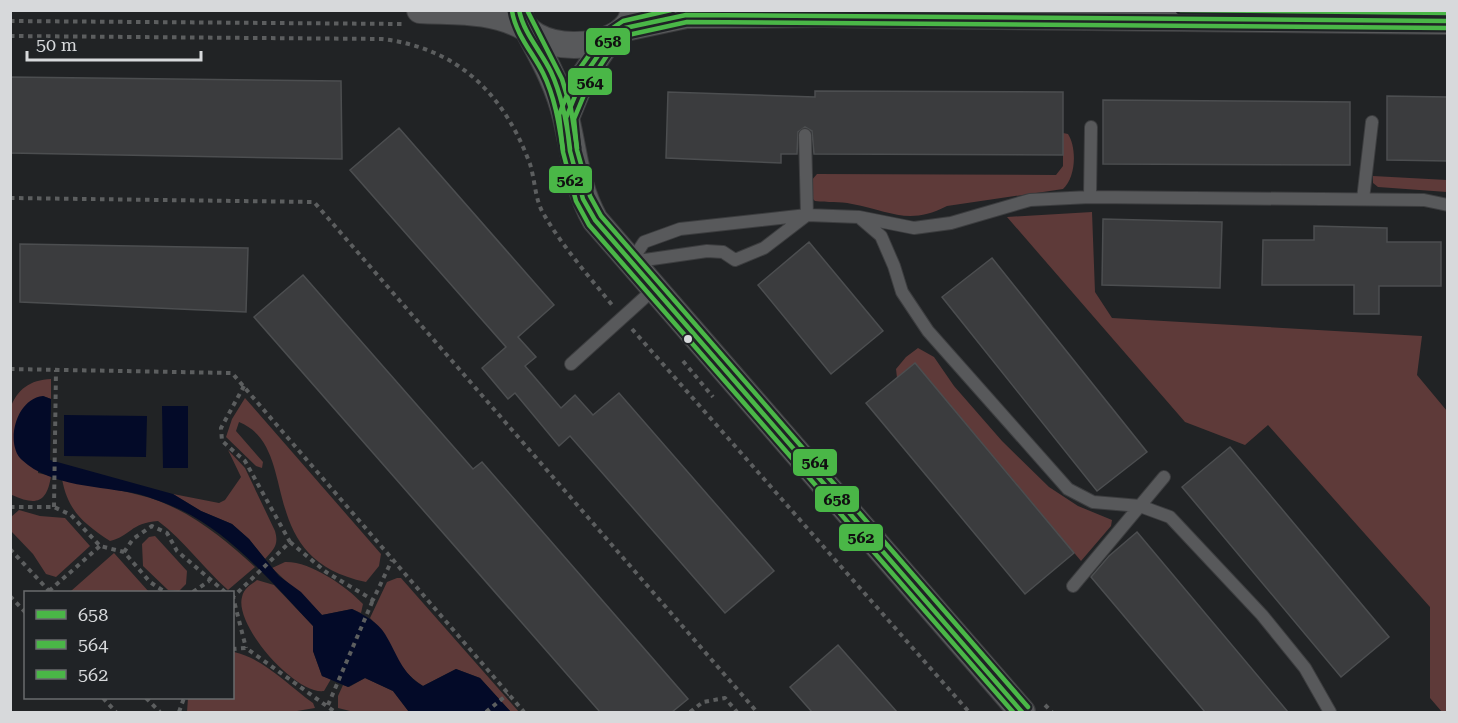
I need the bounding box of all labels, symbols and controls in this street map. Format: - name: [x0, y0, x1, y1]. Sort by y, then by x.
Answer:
- scale bar: [27, 24, 201, 62]
- line badge: 658: [585, 27, 631, 56]
- text: 658: [595, 32, 621, 51]
- text: 50 m: [36, 34, 77, 55]
- line badge: 564: [567, 67, 613, 96]
- text: 564: [577, 73, 603, 92]
- line badge: 562: [548, 165, 593, 194]
- text: 562: [557, 171, 583, 190]
- unlabelled marker: [682, 333, 694, 345]
- line badge: 564: [792, 448, 838, 477]
- text: 564: [802, 453, 828, 472]
- line badge: 658: [814, 485, 860, 513]
- text: 658: [824, 490, 850, 509]
- line badge: 562: [838, 523, 884, 552]
- text: 562: [848, 528, 874, 547]
- legend: [24, 591, 234, 699]
- text: 658: [78, 604, 108, 625]
- text: 564: [78, 634, 108, 655]
- text: 562: [78, 664, 108, 685]

